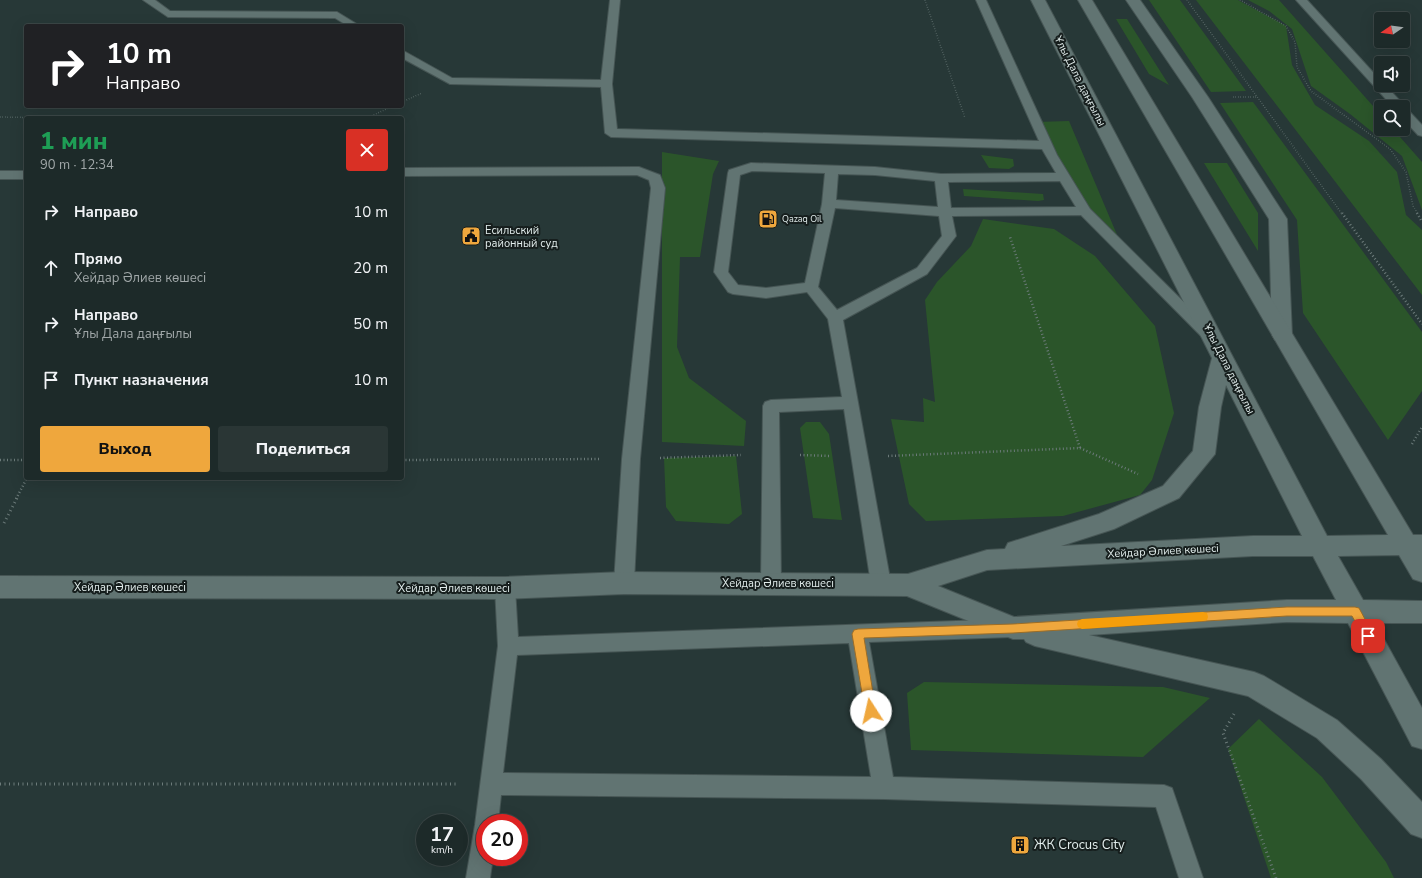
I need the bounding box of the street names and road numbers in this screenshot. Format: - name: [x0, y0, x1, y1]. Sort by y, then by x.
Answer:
- street label: Ұлы Дала даңғылы: [1050, 32, 1109, 129]
- street label: Ұлы Дала даңғылы: [1199, 320, 1258, 417]
- street label: Хейдар Әлиев көшесі: [1107, 541, 1219, 561]
- street label: Хейдар Әлиев көшесі: [722, 576, 834, 591]
- street label: Хейдар Әлиев көшесі: [74, 580, 186, 595]
- street label: Хейдар Әлиев көшесі: [398, 581, 510, 596]

